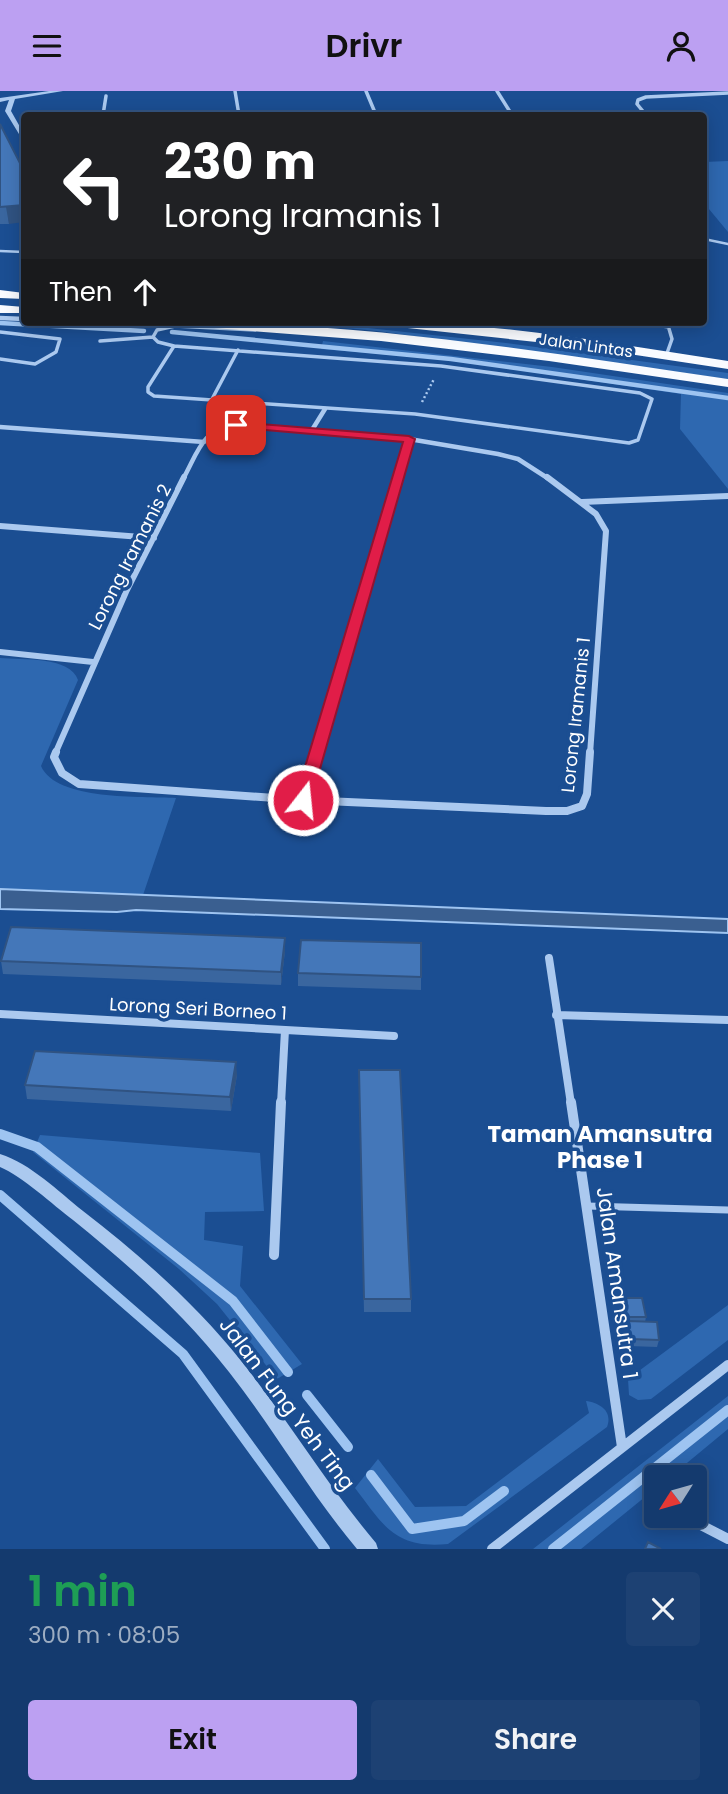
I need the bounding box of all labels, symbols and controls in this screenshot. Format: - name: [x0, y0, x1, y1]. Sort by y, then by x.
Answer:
- text: Drivr: [326, 23, 402, 68]
- icon: menu: [28, 27, 66, 65]
- icon: person: [662, 27, 700, 65]
- text: 230 m: [164, 128, 316, 196]
- icon: left: [49, 140, 140, 231]
- text: Lorong Iramanis 1: [164, 193, 441, 238]
- icon: ahead: [126, 273, 164, 311]
- text: Then: [49, 274, 112, 310]
- street label: Jalan Lintas: [537, 328, 634, 363]
- pin: [206, 395, 266, 455]
- icon: arrive: [217, 406, 255, 444]
- street label: Lorong Iramanis 2: [82, 480, 177, 634]
- street label: Lorong Iramanis 1: [555, 636, 596, 794]
- position arrow: [266, 763, 340, 837]
- street label: Lorong Seri Borneo 1: [109, 991, 287, 1026]
- district label: Taman Amansutra Phase 1: [487, 1118, 713, 1176]
- street label: Jalan Amansutra 1: [590, 1185, 645, 1381]
- street label: Jalan Fung Yeh Ting: [213, 1311, 362, 1496]
- north arrow: [644, 1465, 707, 1528]
- map controls: [644, 1465, 707, 1528]
- text: 1 min: [28, 1562, 137, 1621]
- button: close: [626, 1572, 700, 1646]
- text: 300 m · 08:05: [28, 1619, 180, 1651]
- button: Exit: [28, 1700, 357, 1780]
- button: Share: [371, 1700, 700, 1780]

